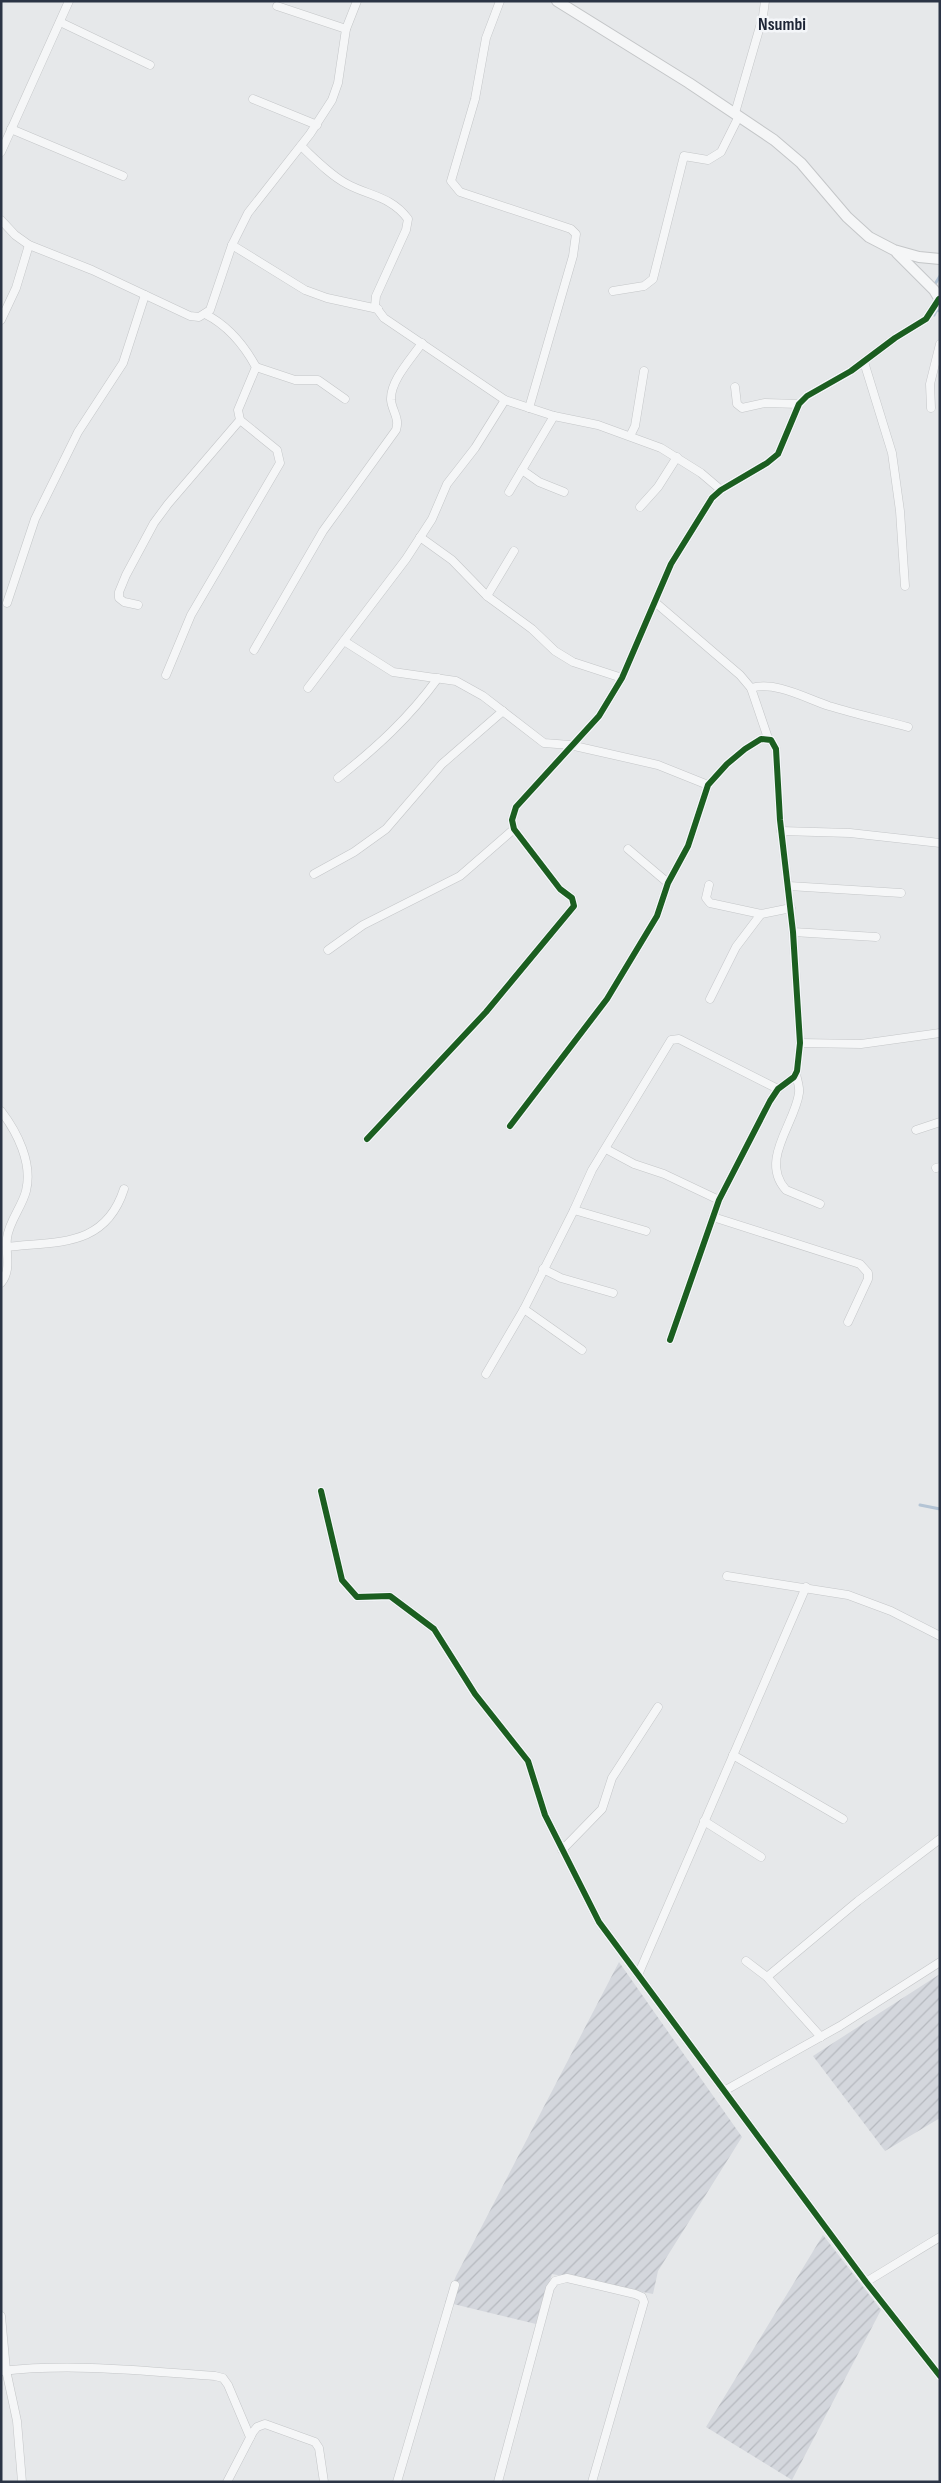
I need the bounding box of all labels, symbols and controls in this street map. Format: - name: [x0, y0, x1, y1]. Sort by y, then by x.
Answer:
- district label: Nsumbi: [758, 14, 806, 35]

